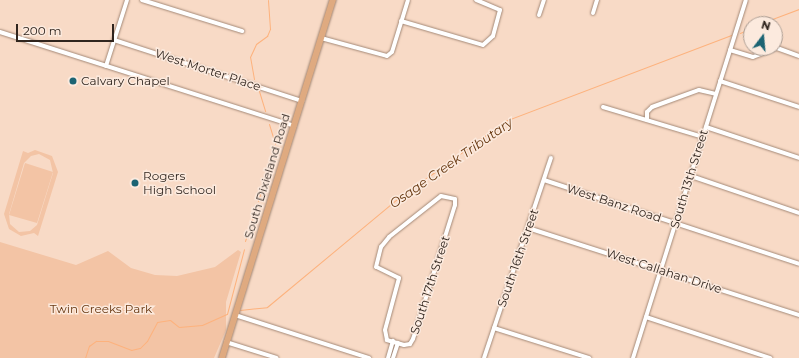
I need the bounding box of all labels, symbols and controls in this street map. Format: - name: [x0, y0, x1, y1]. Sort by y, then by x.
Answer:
- scale bar: [18, 16, 116, 42]
- north arrow: [743, 16, 783, 56]
- text: N: [760, 17, 772, 33]
- text: 200 m: [23, 23, 62, 38]
- street label: West Morter Place: [153, 46, 263, 94]
- place label: Calvary Chapel: [81, 74, 170, 88]
- marker: Calvary Chapel: [68, 76, 78, 86]
- street label: South Dixieland Road: [241, 112, 293, 240]
- water label: Osage Creek Tributary: [386, 114, 516, 212]
- street label: South 13th Street: [667, 128, 711, 230]
- place label: Rogers High School: [143, 169, 216, 197]
- marker: Rogers High School: [130, 178, 140, 188]
- street label: West Banz Road: [565, 181, 663, 225]
- street label: South 16th Street: [494, 207, 542, 309]
- street label: South 17th Street: [407, 234, 453, 336]
- street label: West Callahan Drive: [604, 246, 724, 296]
- park label: Twin Creeks Park: [50, 302, 152, 316]

